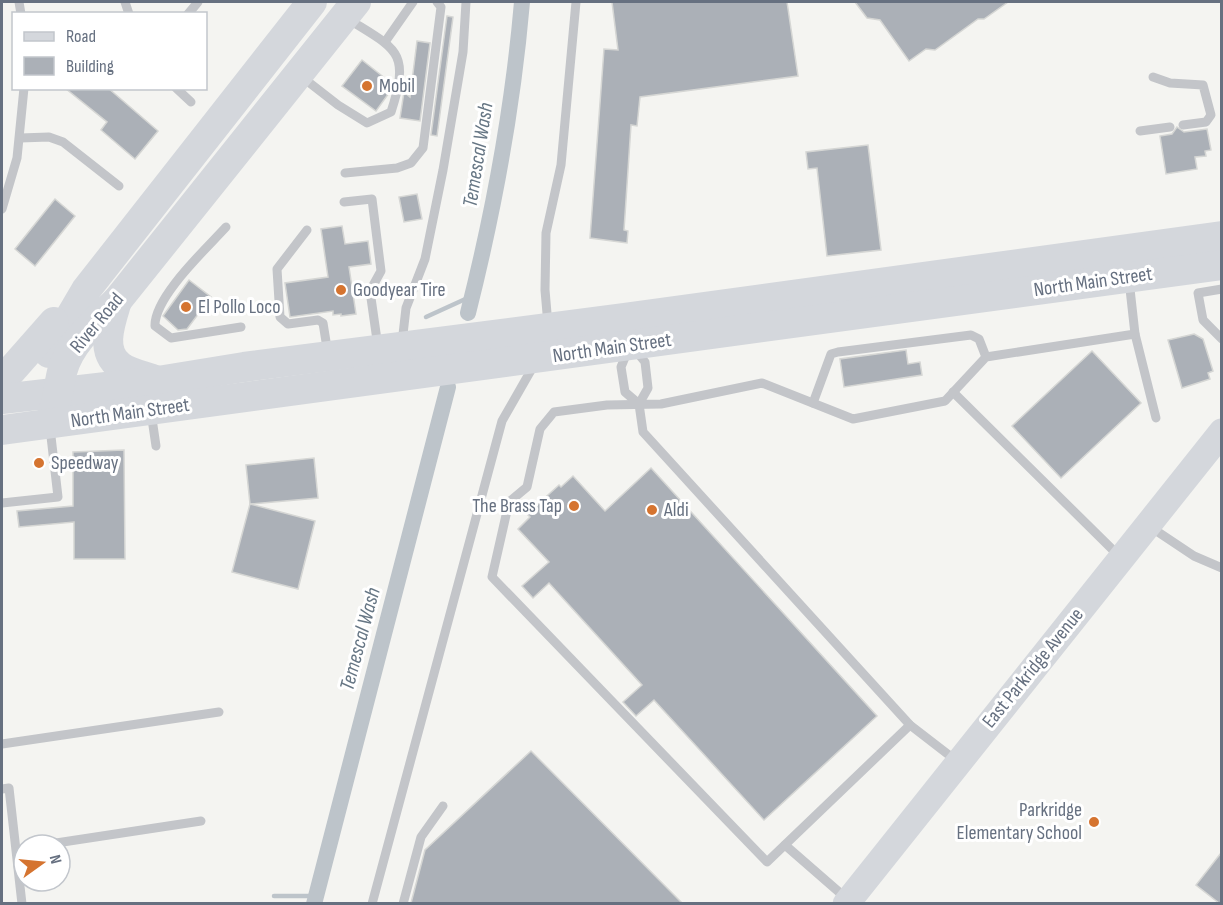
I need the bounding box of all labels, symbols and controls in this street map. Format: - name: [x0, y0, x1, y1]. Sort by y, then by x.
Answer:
- legend: [12, 12, 207, 90]
- text: Road: [66, 26, 96, 47]
- text: Building: [66, 56, 114, 77]
- place label: Mobil: [379, 74, 415, 98]
- marker: Mobil: [360, 79, 374, 93]
- water label: Temescal Wash: [457, 101, 499, 209]
- street label: North Main Street: [1032, 262, 1154, 302]
- place label: Goodyear Tire: [353, 278, 445, 302]
- marker: Goodyear Tire: [334, 283, 348, 297]
- street label: River Road: [65, 288, 129, 358]
- place label: El Pollo Loco: [198, 295, 281, 319]
- marker: El Pollo Loco: [179, 300, 193, 314]
- street label: North Main Street: [551, 328, 673, 368]
- street label: North Main Street: [69, 393, 191, 433]
- place label: Speedway: [51, 451, 119, 475]
- marker: Speedway: [32, 456, 46, 470]
- place label: The Brass Tap: [472, 494, 562, 518]
- place label: Aldi: [663, 498, 689, 522]
- marker: The Brass Tap: [567, 499, 581, 513]
- marker: Aldi: [645, 503, 659, 517]
- water label: Temescal Wash: [334, 585, 386, 693]
- street label: East Parkridge Avenue: [977, 603, 1089, 733]
- place label: Parkridge Elementary School: [956, 798, 1082, 845]
- marker: Parkridge Elementary School: [1087, 815, 1101, 829]
- north arrow: [12, 833, 72, 893]
- text: N: [45, 853, 65, 866]

